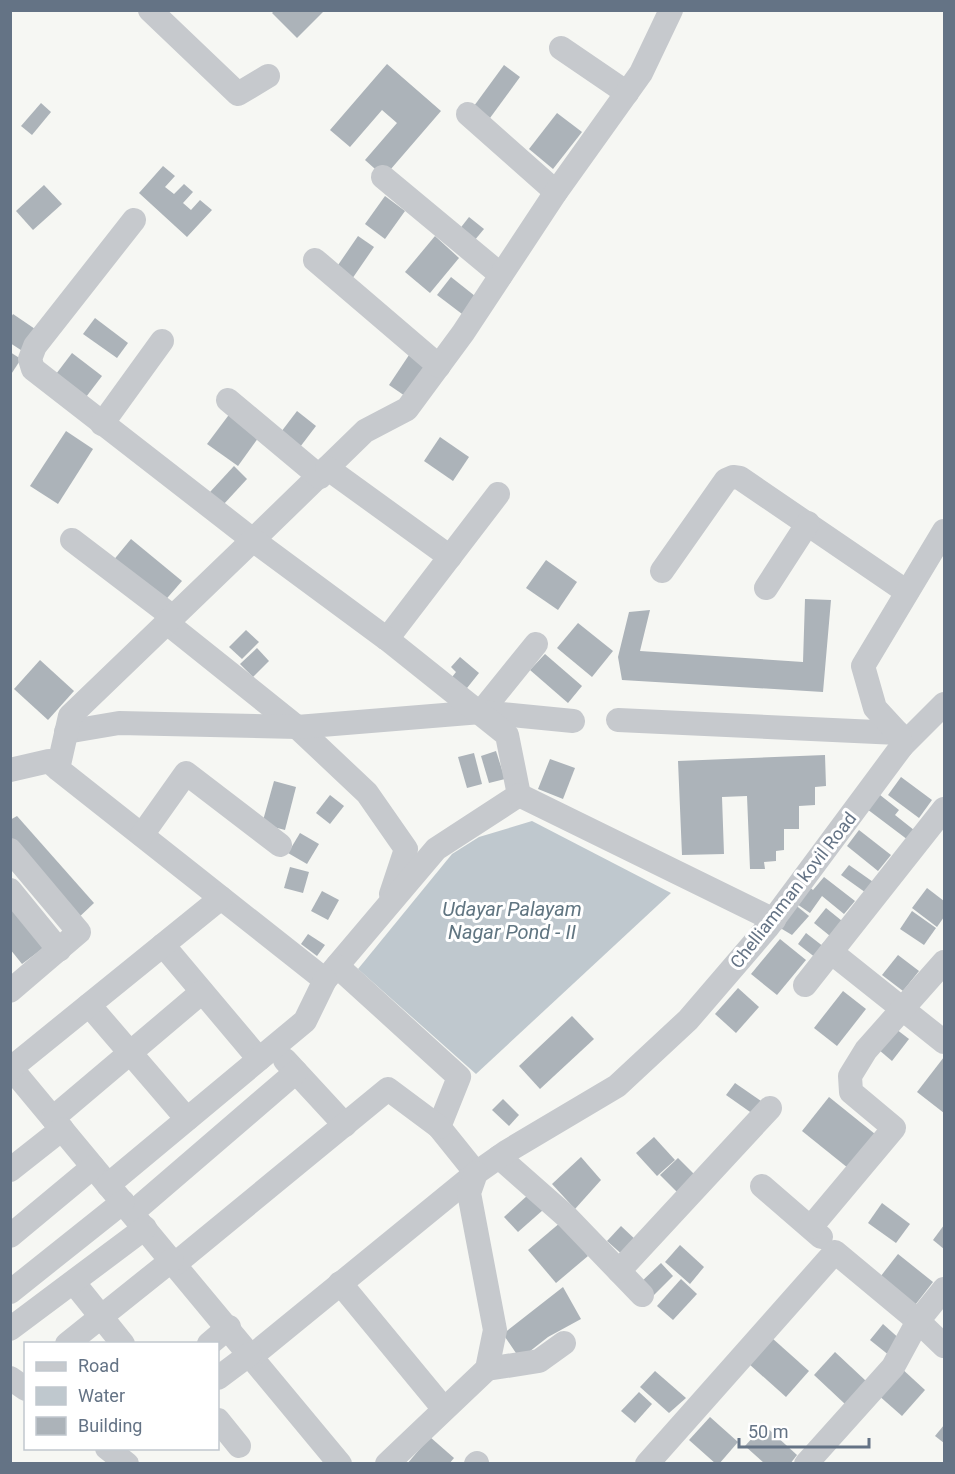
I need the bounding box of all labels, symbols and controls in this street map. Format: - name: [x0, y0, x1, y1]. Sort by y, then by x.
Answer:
- street label: Chelliamman kovil Road: [726, 808, 860, 972]
- water label: Udayar Palayam Nagar Pond - II: [442, 897, 582, 944]
- legend: [24, 1342, 219, 1450]
- text: Road: [78, 1355, 119, 1376]
- text: Water: [78, 1385, 125, 1406]
- scale bar: [739, 1411, 870, 1449]
- text: Building: [78, 1415, 142, 1436]
- text: 50 m: [748, 1421, 788, 1442]

